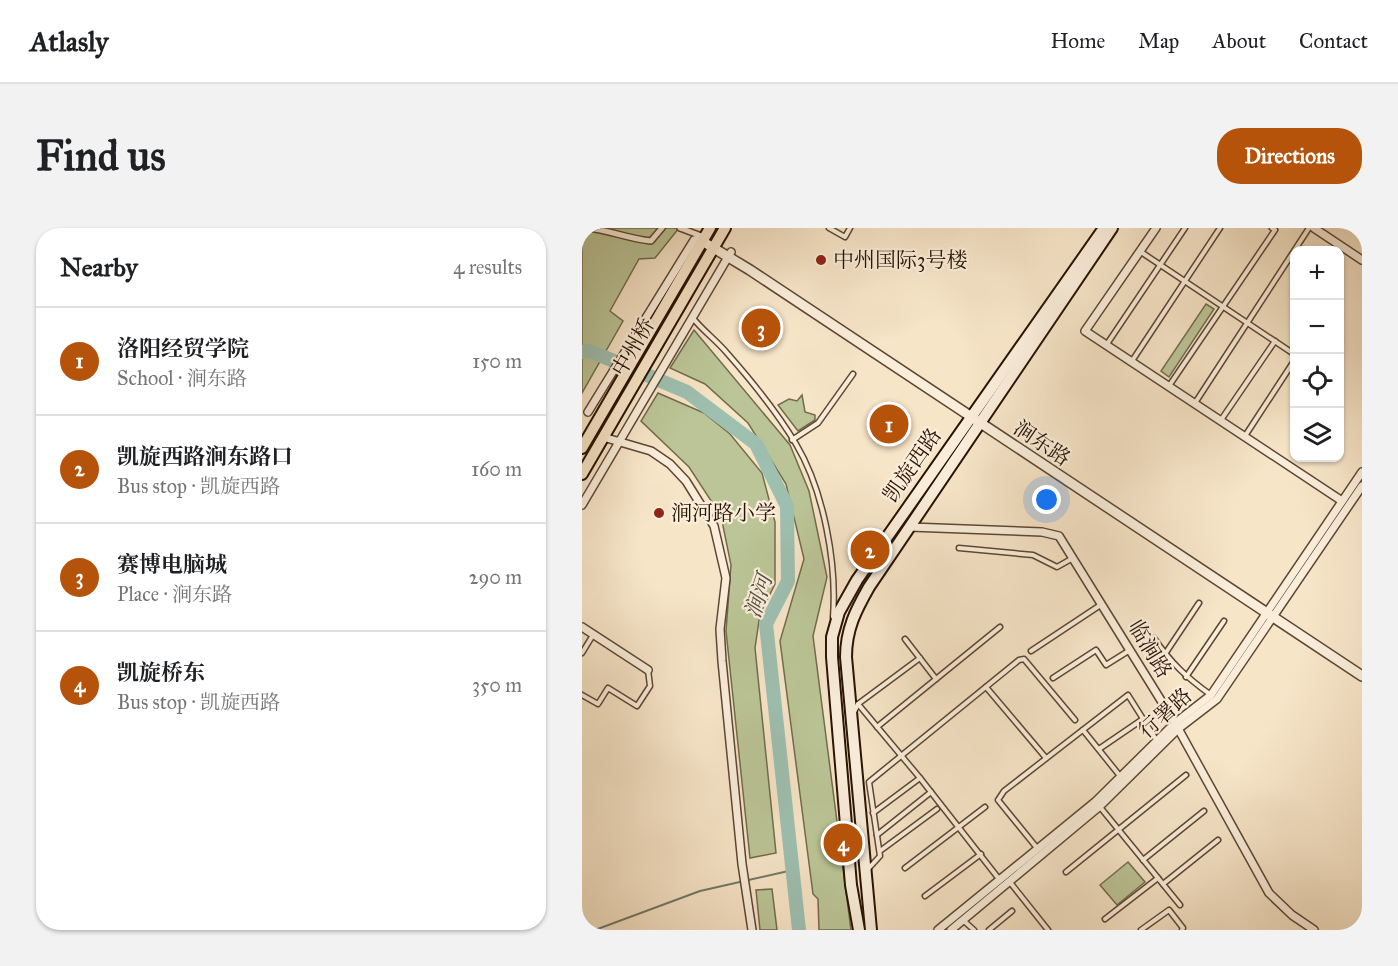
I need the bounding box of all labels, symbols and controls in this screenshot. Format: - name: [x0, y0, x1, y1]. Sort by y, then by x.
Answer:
- text: Atlasly: [30, 24, 108, 59]
- text: Home: [1050, 28, 1105, 54]
- text: Map: [1138, 28, 1179, 54]
- text: About: [1212, 28, 1266, 54]
- text: Contact: [1299, 28, 1368, 54]
- button: Directions: [1217, 128, 1362, 184]
- text: Find us: [36, 130, 166, 182]
- map controls: [1290, 246, 1344, 462]
- button: +: [1290, 246, 1344, 300]
- place label: 中州国际3号楼: [833, 247, 967, 273]
- text: Nearby: [60, 251, 138, 283]
- marker: 中州国际3号楼: [814, 253, 828, 267]
- text: 4 results: [453, 255, 522, 279]
- button: −: [1290, 300, 1344, 354]
- pin: 3: [742, 306, 780, 350]
- street label: 中州桥: [606, 313, 660, 381]
- text: 洛阳经贸学院: [117, 335, 249, 362]
- text: 1: [76, 349, 83, 373]
- text: 150 m: [472, 349, 522, 373]
- button: locate: [1290, 354, 1344, 408]
- text: School · 涧东路: [117, 366, 247, 390]
- pin: 1: [870, 402, 908, 446]
- button: layers: [1290, 408, 1344, 462]
- street label: 涧东路: [1009, 415, 1075, 471]
- street label: 凯旋西路: [877, 423, 947, 507]
- text: 凯旋西路涧东路口: [117, 443, 293, 470]
- text: 2: [75, 457, 84, 481]
- text: 160 m: [471, 457, 522, 481]
- text: Bus stop · 凯旋西路: [117, 474, 280, 498]
- your location: [1032, 485, 1061, 514]
- place label: 涧河路小学: [671, 500, 776, 526]
- marker: 涧河路小学: [652, 506, 666, 520]
- pin: 2: [850, 528, 890, 572]
- text: 赛博电脑城: [117, 551, 227, 578]
- text: 3: [76, 565, 84, 589]
- text: 290 m: [469, 565, 522, 589]
- water label: 涧河: [739, 567, 779, 621]
- text: Place · 涧东路: [117, 582, 232, 606]
- street label: 临涧路: [1123, 615, 1177, 683]
- text: 凯旋桥东: [117, 659, 205, 686]
- text: 4: [74, 673, 85, 697]
- text: 350 m: [472, 673, 522, 697]
- street label: 行署路: [1133, 682, 1197, 744]
- text: Bus stop · 凯旋西路: [117, 690, 280, 714]
- pin: 4: [824, 820, 862, 866]

